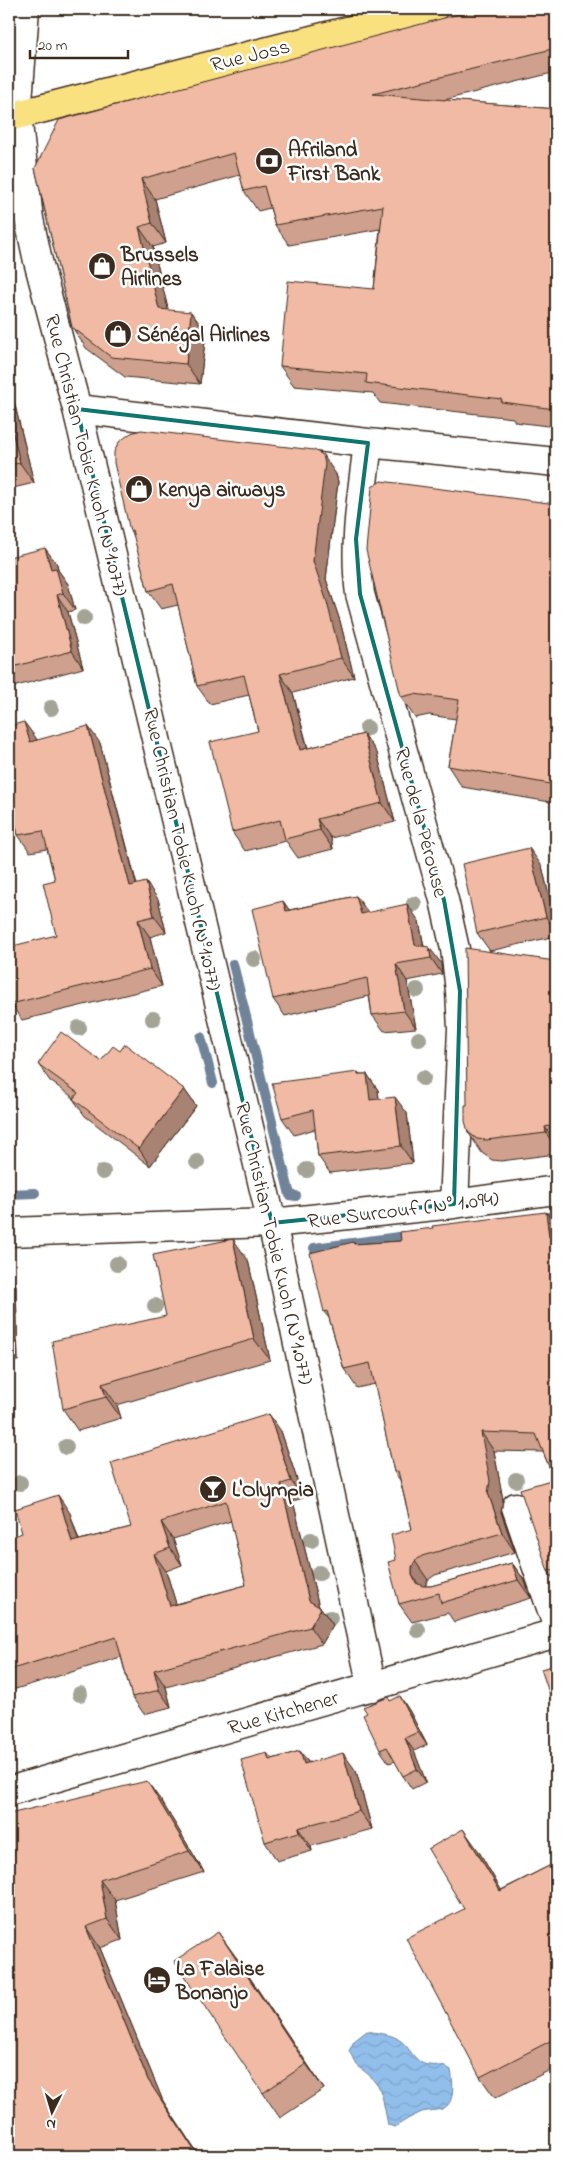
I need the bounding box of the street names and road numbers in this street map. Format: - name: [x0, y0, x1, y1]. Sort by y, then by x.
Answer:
- street label: Rue Joss: [208, 33, 293, 81]
- street label: Rue Christian Tobie Kuoh (N°1.077): [36, 312, 135, 599]
- street label: Rue Christian Tobie Kuoh (N°1.077): [134, 705, 228, 994]
- street label: Rue de la Pérouse: [386, 744, 455, 902]
- street label: Rue Christian Tobie Kuoh (N°1.077): [226, 1099, 320, 1388]
- street label: Rue Surcouf (N° 1.094): [306, 1184, 501, 1238]
- street label: Rue Kitchener: [225, 1684, 343, 1744]

